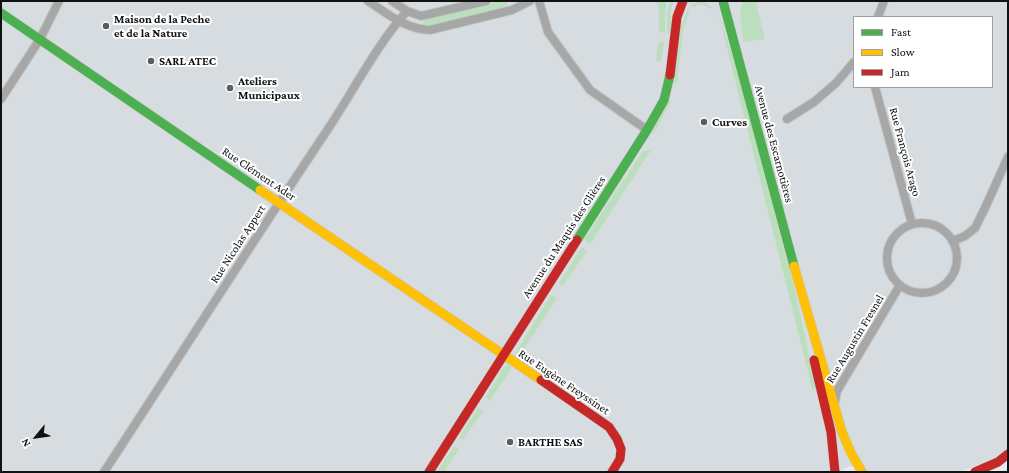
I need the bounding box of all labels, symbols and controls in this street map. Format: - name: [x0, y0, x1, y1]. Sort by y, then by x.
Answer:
- place label: Maison de la Peche et de la Nature: [114, 12, 210, 40]
- legend: [853, 16, 993, 88]
- marker: Maison de la Peche et de la Nature: [101, 21, 111, 31]
- text: Fast: [891, 25, 911, 39]
- text: Slow: [891, 45, 915, 59]
- place label: SARL ATEC: [159, 54, 216, 68]
- marker: SARL ATEC: [146, 56, 156, 66]
- text: Jam: [891, 65, 910, 79]
- place label: Ateliers Municipaux: [238, 74, 300, 102]
- marker: Ateliers Municipaux: [225, 83, 235, 93]
- street label: Avenue des Escarnotières: [751, 84, 797, 204]
- street label: Rue François Arago: [886, 106, 924, 198]
- place label: Curves: [712, 115, 747, 129]
- marker: Curves: [699, 117, 709, 127]
- street label: Rue Clément Ader: [219, 144, 299, 204]
- street label: Avenue du Maquis des Glières: [519, 173, 609, 301]
- street label: Rue Nicolas Appert: [207, 202, 269, 286]
- street label: Rue Augustin Fresnel: [823, 292, 887, 386]
- street label: Rue Eugène Freyssinet: [516, 346, 612, 418]
- north arrow: [16, 417, 56, 457]
- place label: BARTHE SAS: [518, 435, 583, 449]
- text: N: [18, 437, 33, 449]
- marker: BARTHE SAS: [505, 437, 515, 447]

